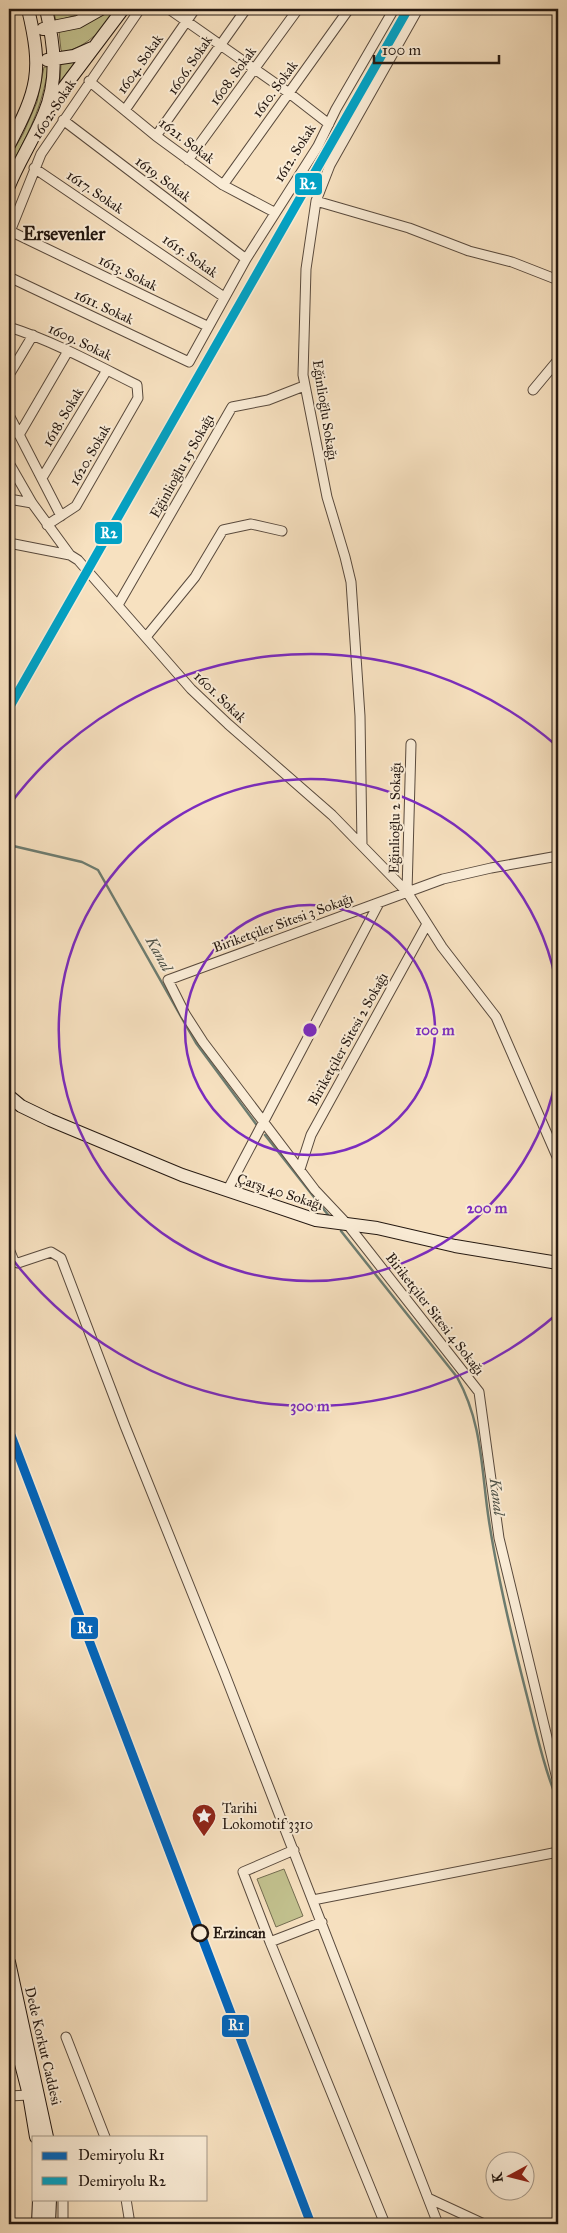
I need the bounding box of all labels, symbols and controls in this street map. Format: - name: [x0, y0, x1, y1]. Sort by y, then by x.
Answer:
- street label: 1604. Sokak: [113, 30, 167, 97]
- street label: 1606. Sokak: [164, 32, 216, 98]
- scale bar: [374, 32, 500, 64]
- text: 100 m: [382, 41, 422, 59]
- street label: 1608. Sokak: [206, 43, 260, 109]
- street label: 1610. Sokak: [249, 57, 302, 121]
- street label: 1602. Sokak: [28, 75, 80, 142]
- street label: 1621. Sokak: [156, 115, 219, 168]
- street label: 1612. Sokak: [270, 120, 320, 185]
- street label: 1619. Sokak: [132, 152, 195, 206]
- street label: 1617. Sokak: [63, 167, 127, 218]
- line badge: R2: [294, 172, 323, 196]
- text: R2: [300, 176, 317, 193]
- district label: Ersevenler: [23, 222, 106, 245]
- street label: 1615. Sokak: [159, 231, 222, 282]
- street label: 1613. Sokak: [96, 251, 161, 295]
- street label: 1611. Sokak: [72, 286, 137, 328]
- street label: 1609. Sokak: [45, 320, 115, 364]
- street label: Eğinlioğlu Sokağı: [309, 359, 341, 462]
- street label: 1618. Sokak: [39, 384, 87, 449]
- street label: Eğinlioğlu 15 Sokağı: [146, 411, 218, 521]
- street label: 1620. Sokak: [66, 421, 115, 489]
- line badge: R2: [94, 521, 123, 545]
- text: R2: [101, 525, 118, 542]
- street label: 1601. Sokak: [190, 668, 250, 726]
- street label: Eğinlioğlu 2 Sokağı: [386, 762, 404, 874]
- street label: Biriketçiler Sitesi 3 Sokağı: [211, 890, 356, 956]
- water label: Kanal: [142, 932, 177, 976]
- street label: Biriketçiler Sitesi 2 Sokağı: [304, 969, 392, 1108]
- centre of rings: [301, 1021, 319, 1039]
- text: 100 m: [415, 1021, 455, 1039]
- street label: Çarşı 40 Sokağı: [235, 1170, 325, 1214]
- text: 200 m: [467, 1199, 508, 1217]
- street label: Biriketçiler Sitesi 4 Sokağı: [382, 1250, 488, 1379]
- text: 300 m: [290, 1397, 330, 1416]
- water label: Kanal: [486, 1476, 508, 1519]
- line badge: R1: [70, 1616, 99, 1640]
- text: R1: [77, 1620, 93, 1637]
- place label: Tarihi Lokomotif 3310: [222, 1800, 313, 1833]
- place icon: Tarihi Lokomotif 3310: [191, 1803, 217, 1837]
- marker: Erzincan: [191, 1924, 209, 1942]
- place label: Erzincan: [213, 1925, 266, 1942]
- street label: Dede Korkut Caddesi: [21, 1985, 65, 2107]
- line badge: R1: [221, 2014, 250, 2038]
- text: R1: [228, 2017, 244, 2034]
- legend: [32, 2136, 208, 2200]
- text: Demiryolu R1: [78, 2146, 165, 2164]
- north arrow: [484, 2150, 534, 2200]
- text: K: [488, 2171, 507, 2183]
- text: Demiryolu R2: [78, 2172, 167, 2190]

